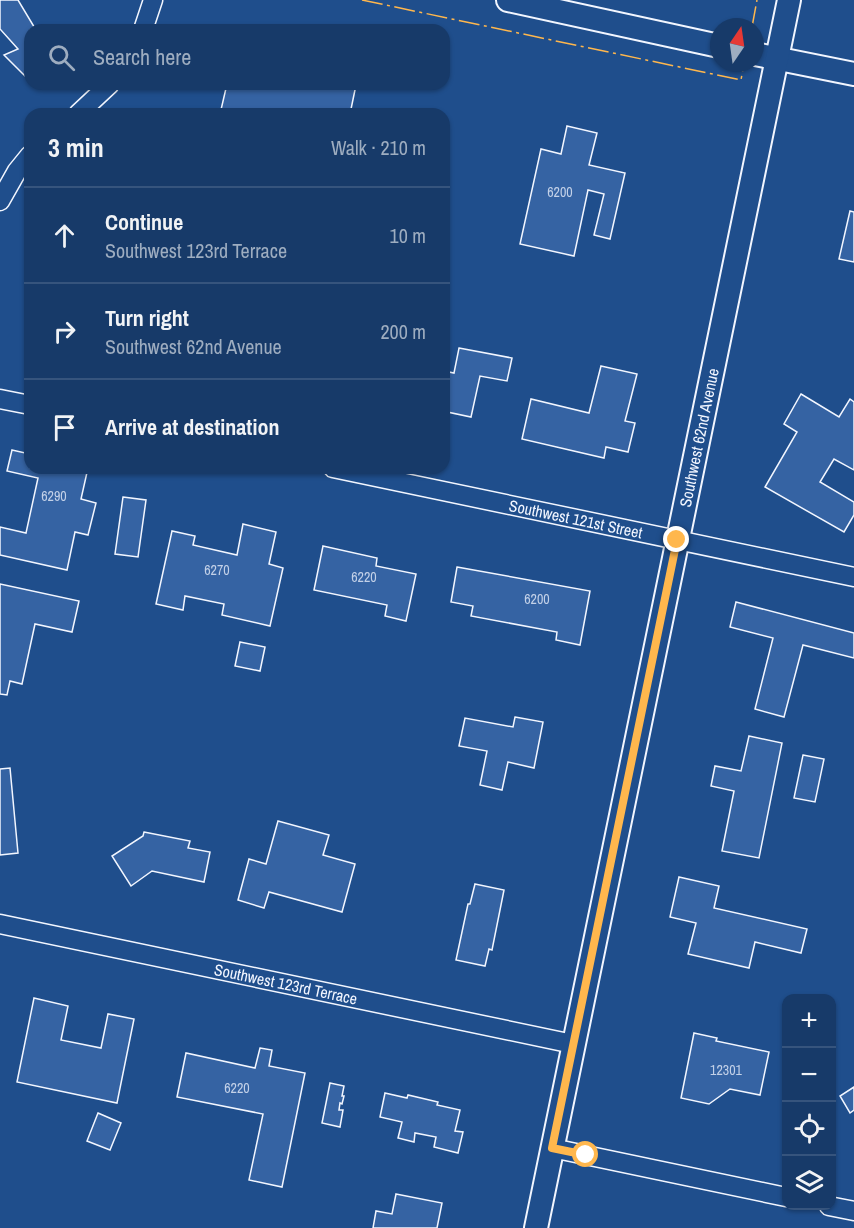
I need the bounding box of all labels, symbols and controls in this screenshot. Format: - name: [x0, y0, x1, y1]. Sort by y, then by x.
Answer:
- north arrow: [710, 18, 764, 72]
- search box: [24, 24, 450, 90]
- icon: search: [45, 41, 78, 74]
- text: Search here: [93, 42, 191, 72]
- text: 3 min: [48, 130, 104, 165]
- text: Walk · 210 m: [331, 134, 426, 161]
- house number: 6200: [547, 183, 573, 201]
- text: Continue: [105, 207, 183, 237]
- icon: ahead: [48, 219, 81, 252]
- text: 10 m: [390, 222, 426, 249]
- text: Southwest 123rd Terrace: [105, 237, 287, 264]
- text: Turn right: [105, 303, 189, 333]
- icon: right: [48, 315, 81, 348]
- text: 200 m: [380, 318, 426, 345]
- text: Southwest 62nd Avenue: [105, 333, 282, 360]
- street label: Southwest 62nd Avenue: [674, 366, 724, 509]
- icon: arrive: [48, 411, 81, 444]
- text: Arrive at destination: [105, 412, 279, 442]
- house number: 6290: [41, 487, 67, 505]
- street label: Southwest 121st Street: [507, 494, 645, 544]
- route end: [663, 526, 689, 552]
- house number: 6270: [204, 561, 230, 579]
- house number: 6220: [351, 568, 377, 586]
- house number: 6200: [524, 590, 550, 608]
- street label: Southwest 123rd Terrace: [212, 958, 359, 1010]
- map controls: [782, 994, 836, 1210]
- button: +: [782, 994, 836, 1048]
- button: −: [782, 1048, 836, 1102]
- house number: 12301: [710, 1061, 743, 1079]
- house number: 6220: [224, 1079, 250, 1097]
- button: locate: [782, 1102, 836, 1156]
- route start: [572, 1141, 598, 1167]
- button: layers: [782, 1156, 836, 1210]

